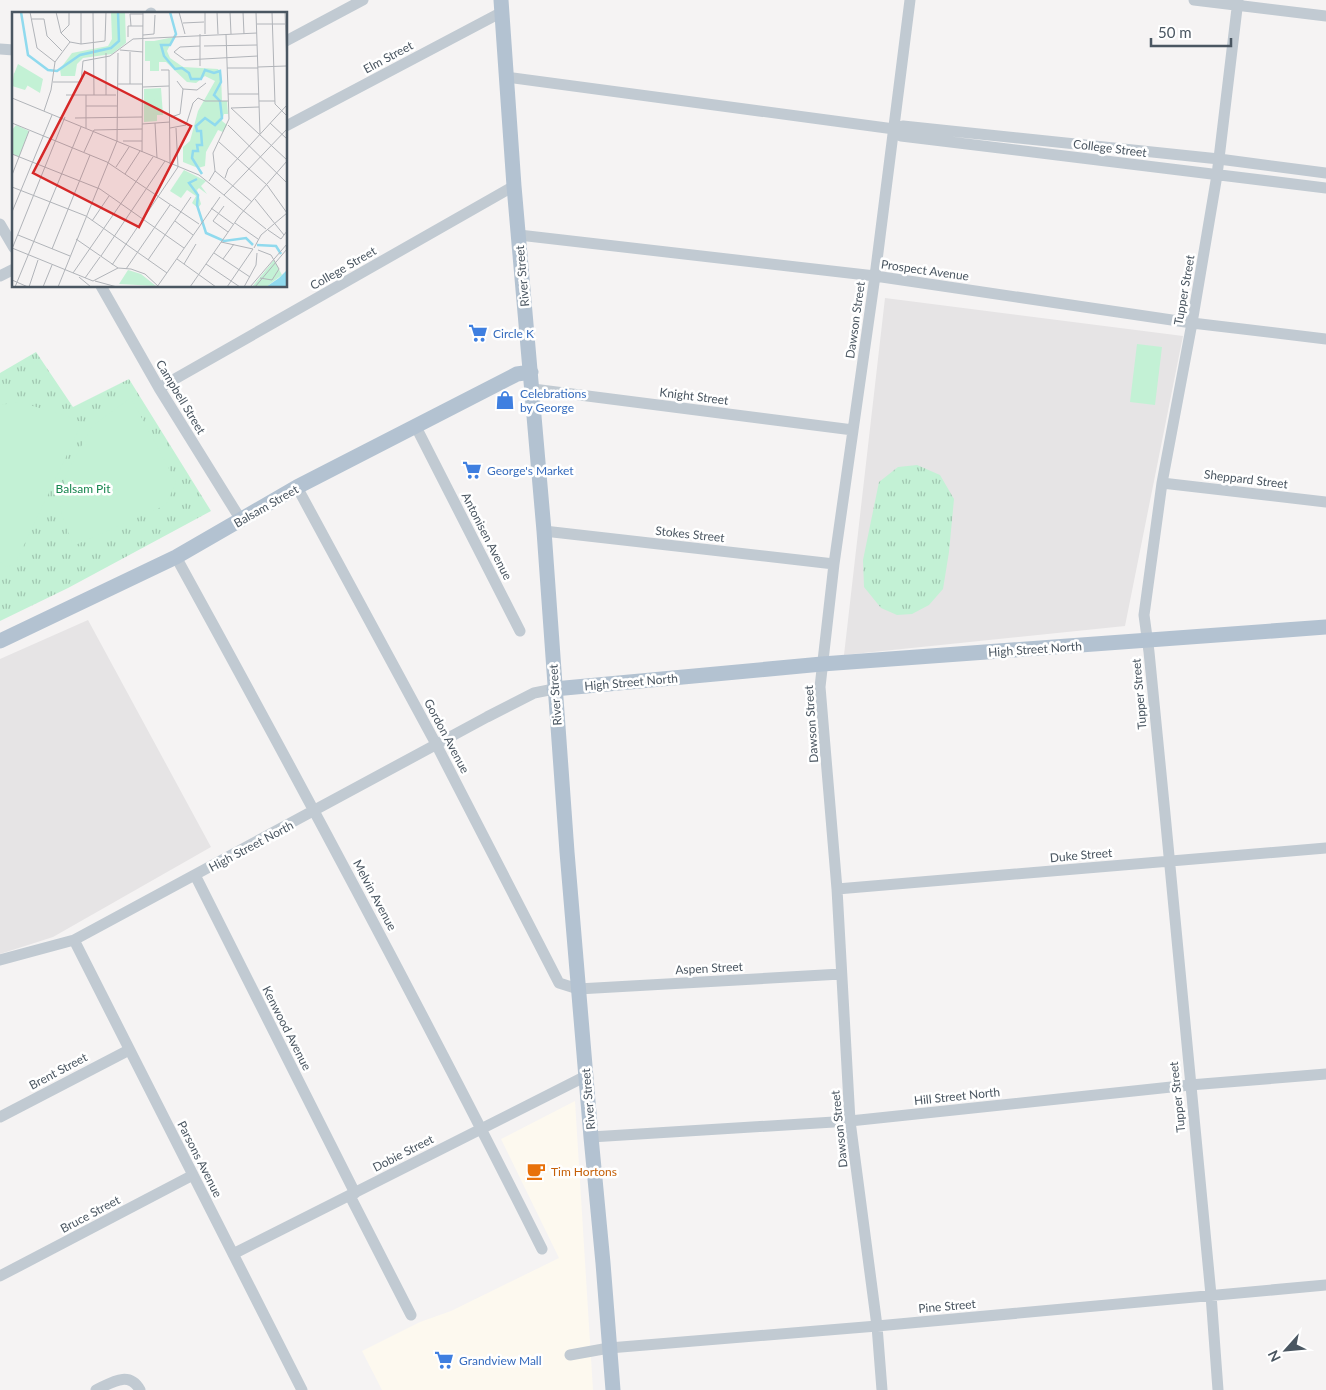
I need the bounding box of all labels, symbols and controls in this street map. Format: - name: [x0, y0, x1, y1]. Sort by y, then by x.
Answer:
- inset map: [12, 12, 288, 288]
- scale bar: [1151, 15, 1231, 47]
- text: 50 m: [1158, 23, 1192, 41]
- street label: Elm Street: [361, 37, 416, 76]
- street label: College Street: [1072, 136, 1148, 160]
- street label: College Street: [307, 243, 379, 293]
- street label: River Street: [512, 244, 532, 307]
- street label: Tupper Street: [1170, 253, 1198, 326]
- street label: Prospect Avenue: [880, 256, 970, 284]
- street label: Dawson Street: [842, 280, 868, 359]
- supermarket icon: Circle K: [467, 322, 489, 344]
- place label: Circle K: [493, 326, 534, 341]
- street label: Campbell Street: [153, 357, 209, 437]
- street label: Knight Street: [659, 384, 730, 408]
- place label: Celebrations by George: [520, 386, 586, 415]
- shop icon: Celebrations by George: [494, 389, 516, 411]
- supermarket icon: George's Market: [461, 459, 483, 481]
- place label: George's Market: [487, 463, 574, 478]
- street label: Sheppard Street: [1203, 466, 1289, 492]
- park label: Balsam Pit: [56, 481, 111, 496]
- street label: Balsam Street: [231, 481, 302, 531]
- street label: Antonisen Avenue: [459, 490, 515, 582]
- street label: Stokes Street: [655, 523, 726, 545]
- street label: High Street North: [988, 638, 1082, 660]
- street label: Tupper Street: [1128, 657, 1150, 730]
- street label: River Street: [545, 663, 565, 726]
- street label: High Street North: [584, 670, 678, 694]
- street label: Dawson Street: [801, 684, 821, 763]
- street label: Gordon Avenue: [421, 696, 473, 776]
- street label: High Street North: [206, 817, 296, 875]
- street label: Duke Street: [1049, 845, 1113, 865]
- street label: Melvin Avenue: [350, 857, 400, 933]
- street label: Aspen Street: [675, 959, 744, 977]
- street label: Kenwood Avenue: [259, 983, 315, 1073]
- street label: Brent Street: [26, 1049, 90, 1093]
- street label: Tupper Street: [1166, 1060, 1188, 1133]
- street label: River Street: [578, 1067, 598, 1130]
- street label: Hill Street North: [913, 1084, 1001, 1108]
- street label: Dawson Street: [827, 1089, 851, 1168]
- street label: Parsons Avenue: [174, 1118, 226, 1200]
- street label: Dobie Street: [370, 1131, 437, 1175]
- cafe icon: Tim Hortons: [525, 1160, 547, 1182]
- place label: Tim Hortons: [551, 1164, 617, 1179]
- street label: Bruce Street: [58, 1192, 123, 1236]
- street label: Pine Street: [918, 1296, 977, 1316]
- north arrow: [1261, 1325, 1311, 1375]
- text: N: [1264, 1347, 1284, 1365]
- supermarket icon: Grandview Mall: [433, 1349, 455, 1371]
- place label: Grandview Mall: [459, 1353, 542, 1368]

